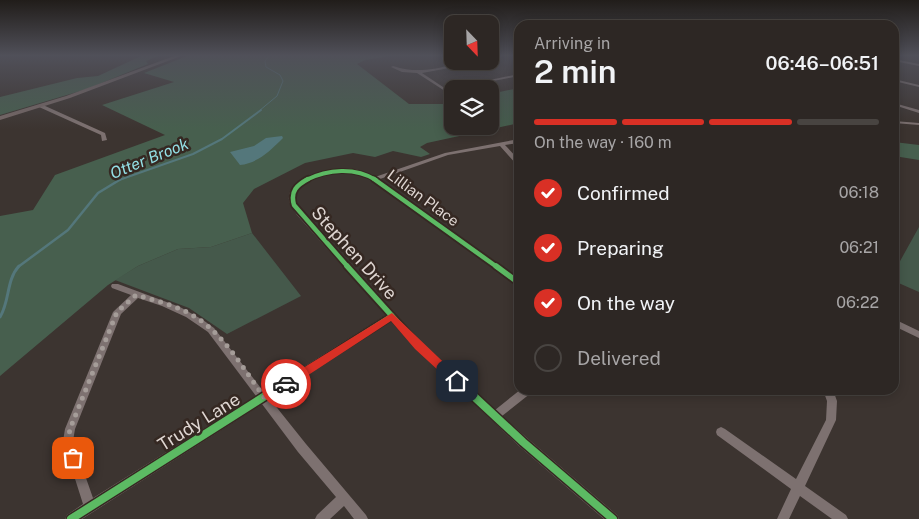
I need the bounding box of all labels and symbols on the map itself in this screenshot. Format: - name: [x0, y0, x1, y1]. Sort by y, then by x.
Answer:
- north arrow: [444, 15, 499, 70]
- water label: Otter Brook: [107, 134, 192, 183]
- street label: Lillian Place: [384, 166, 462, 229]
- street label: Stephen Drive: [307, 202, 402, 303]
- courier: [261, 359, 311, 409]
- pin: [436, 360, 478, 402]
- street label: Trudy Lane: [154, 388, 244, 455]
- pin: [52, 437, 94, 479]

